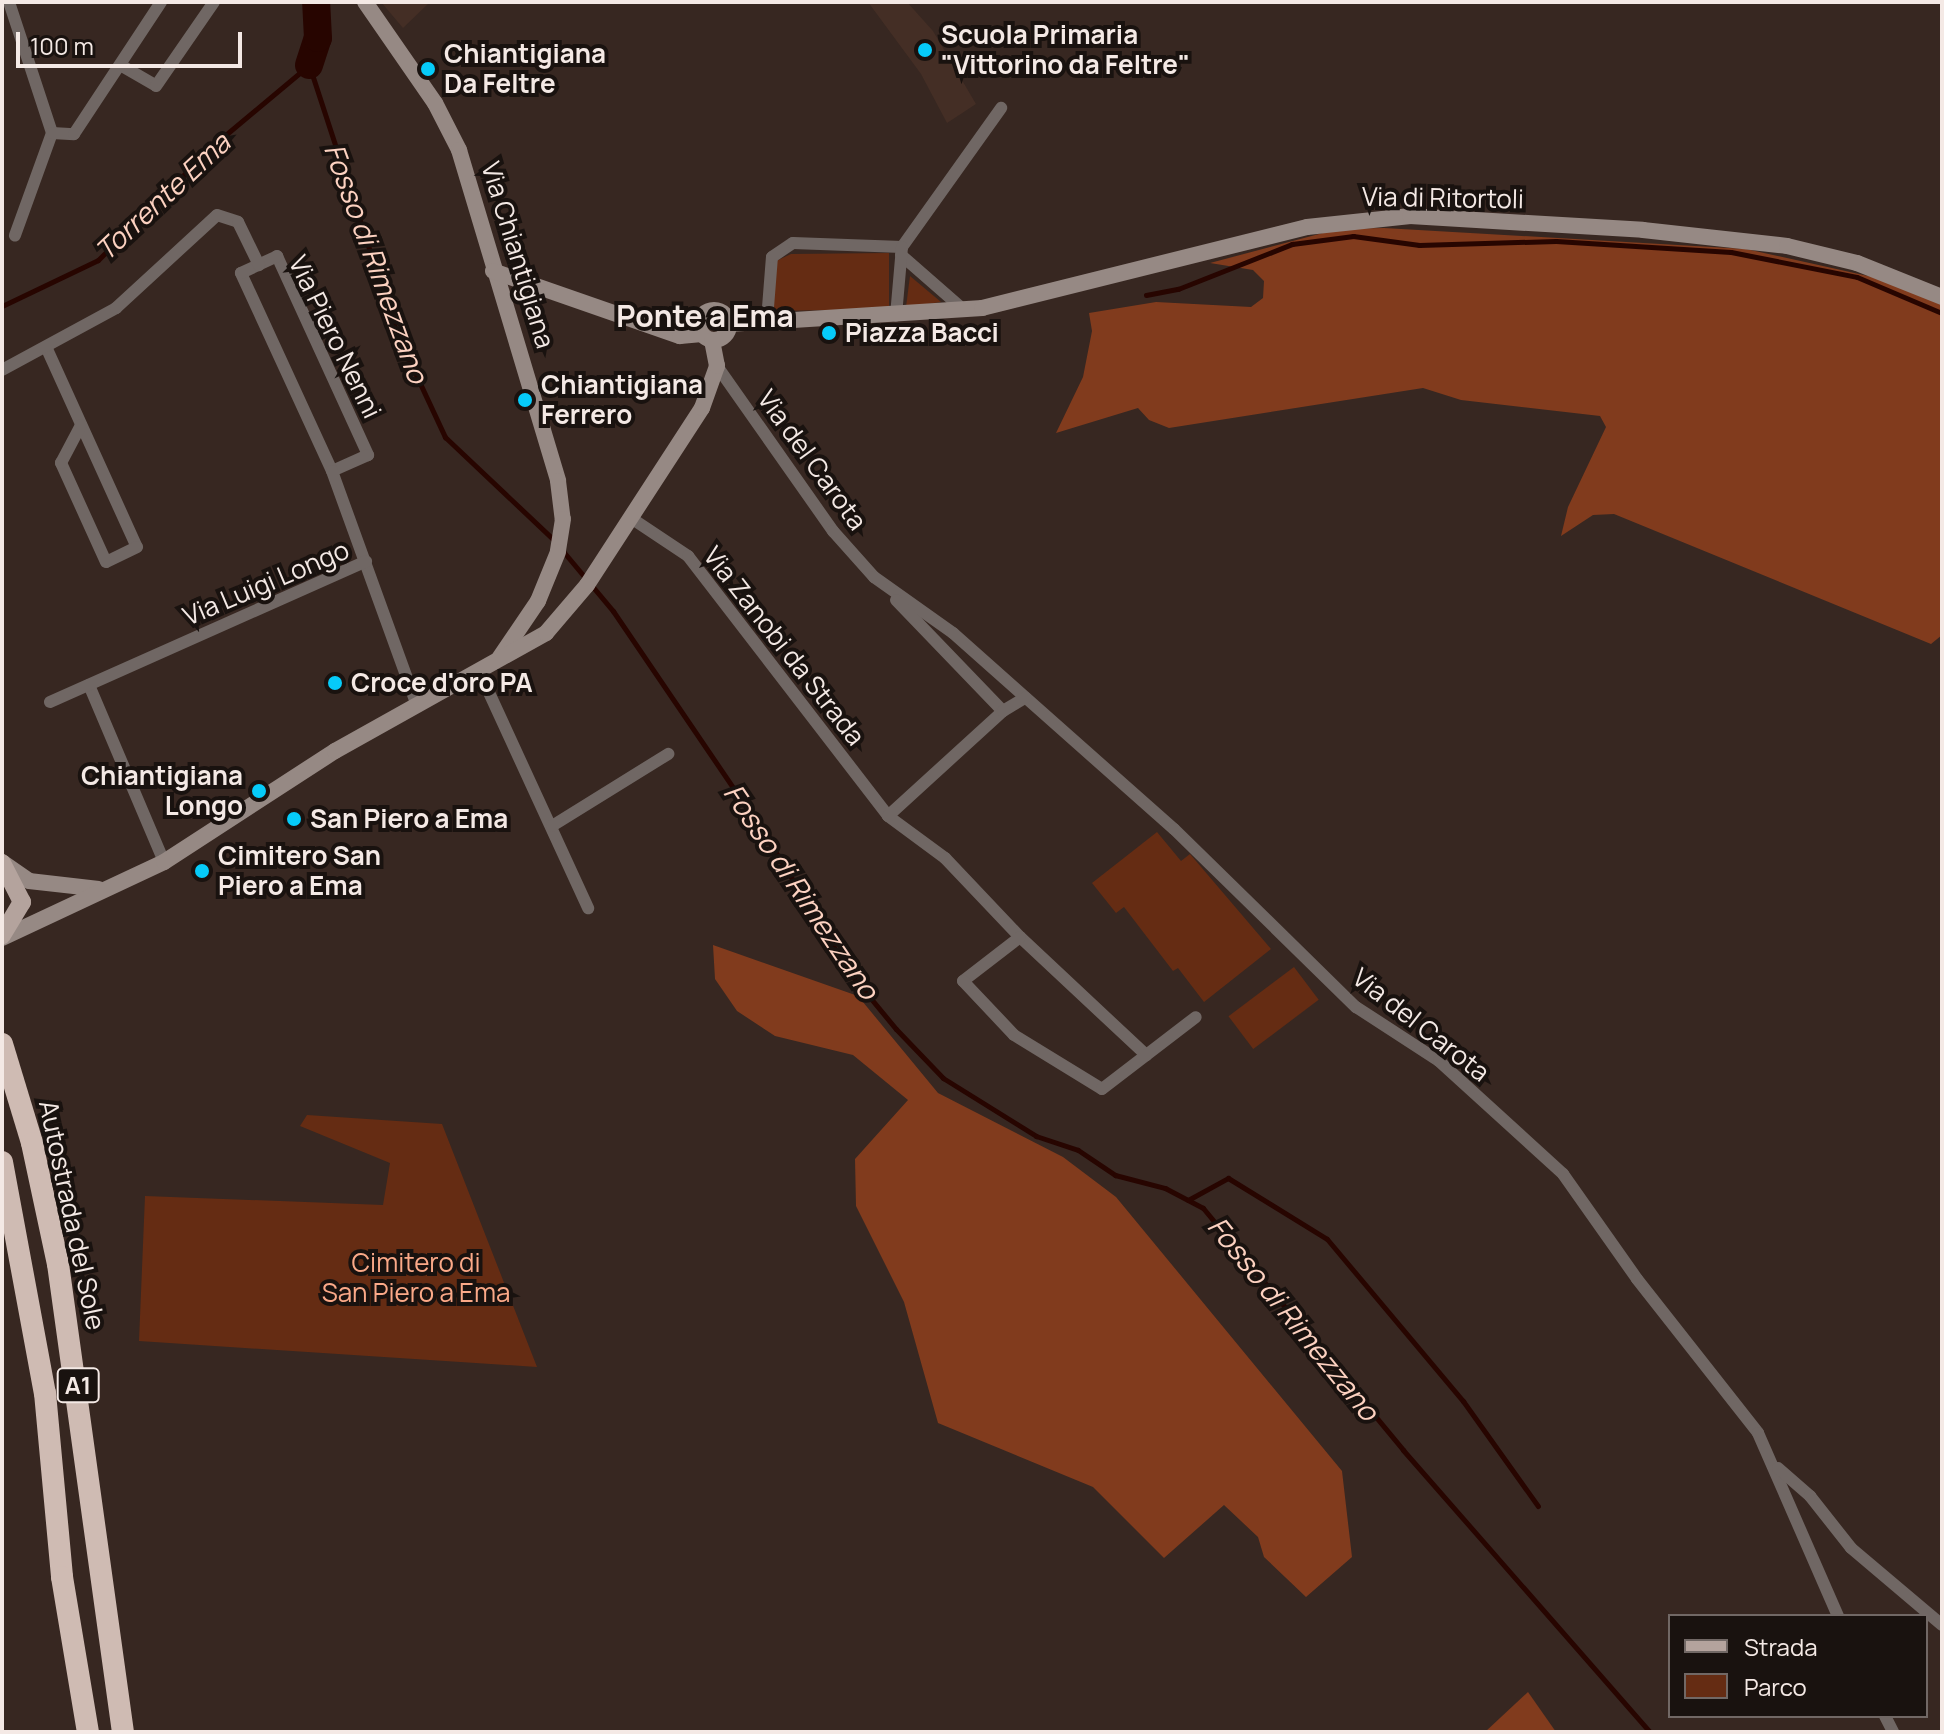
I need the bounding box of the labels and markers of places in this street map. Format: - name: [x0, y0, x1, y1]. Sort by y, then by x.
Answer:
- place label: Scuola Primaria "Vittorino da Feltre": [941, 19, 1190, 80]
- place label: Chiantigiana Da Feltre: [444, 38, 606, 100]
- marker: Scuola Primaria "Vittorino da Feltre": [916, 41, 934, 59]
- marker: Chiantigiana Da Feltre: [419, 60, 437, 78]
- place label: Piazza Bacci: [845, 317, 999, 349]
- marker: Piazza Bacci: [820, 324, 838, 342]
- place label: Chiantigiana Ferrero: [541, 369, 703, 430]
- marker: Chiantigiana Ferrero: [516, 391, 534, 409]
- place label: Croce d'oro PA: [351, 667, 533, 699]
- marker: Croce d'oro PA: [326, 674, 344, 692]
- place label: Chiantigiana Longo: [81, 760, 243, 822]
- marker: Chiantigiana Longo: [250, 782, 268, 800]
- place label: San Piero a Ema: [310, 803, 508, 835]
- marker: San Piero a Ema: [285, 810, 303, 828]
- place label: Cimitero San Piero a Ema: [218, 840, 381, 902]
- marker: Cimitero San Piero a Ema: [193, 862, 211, 880]

